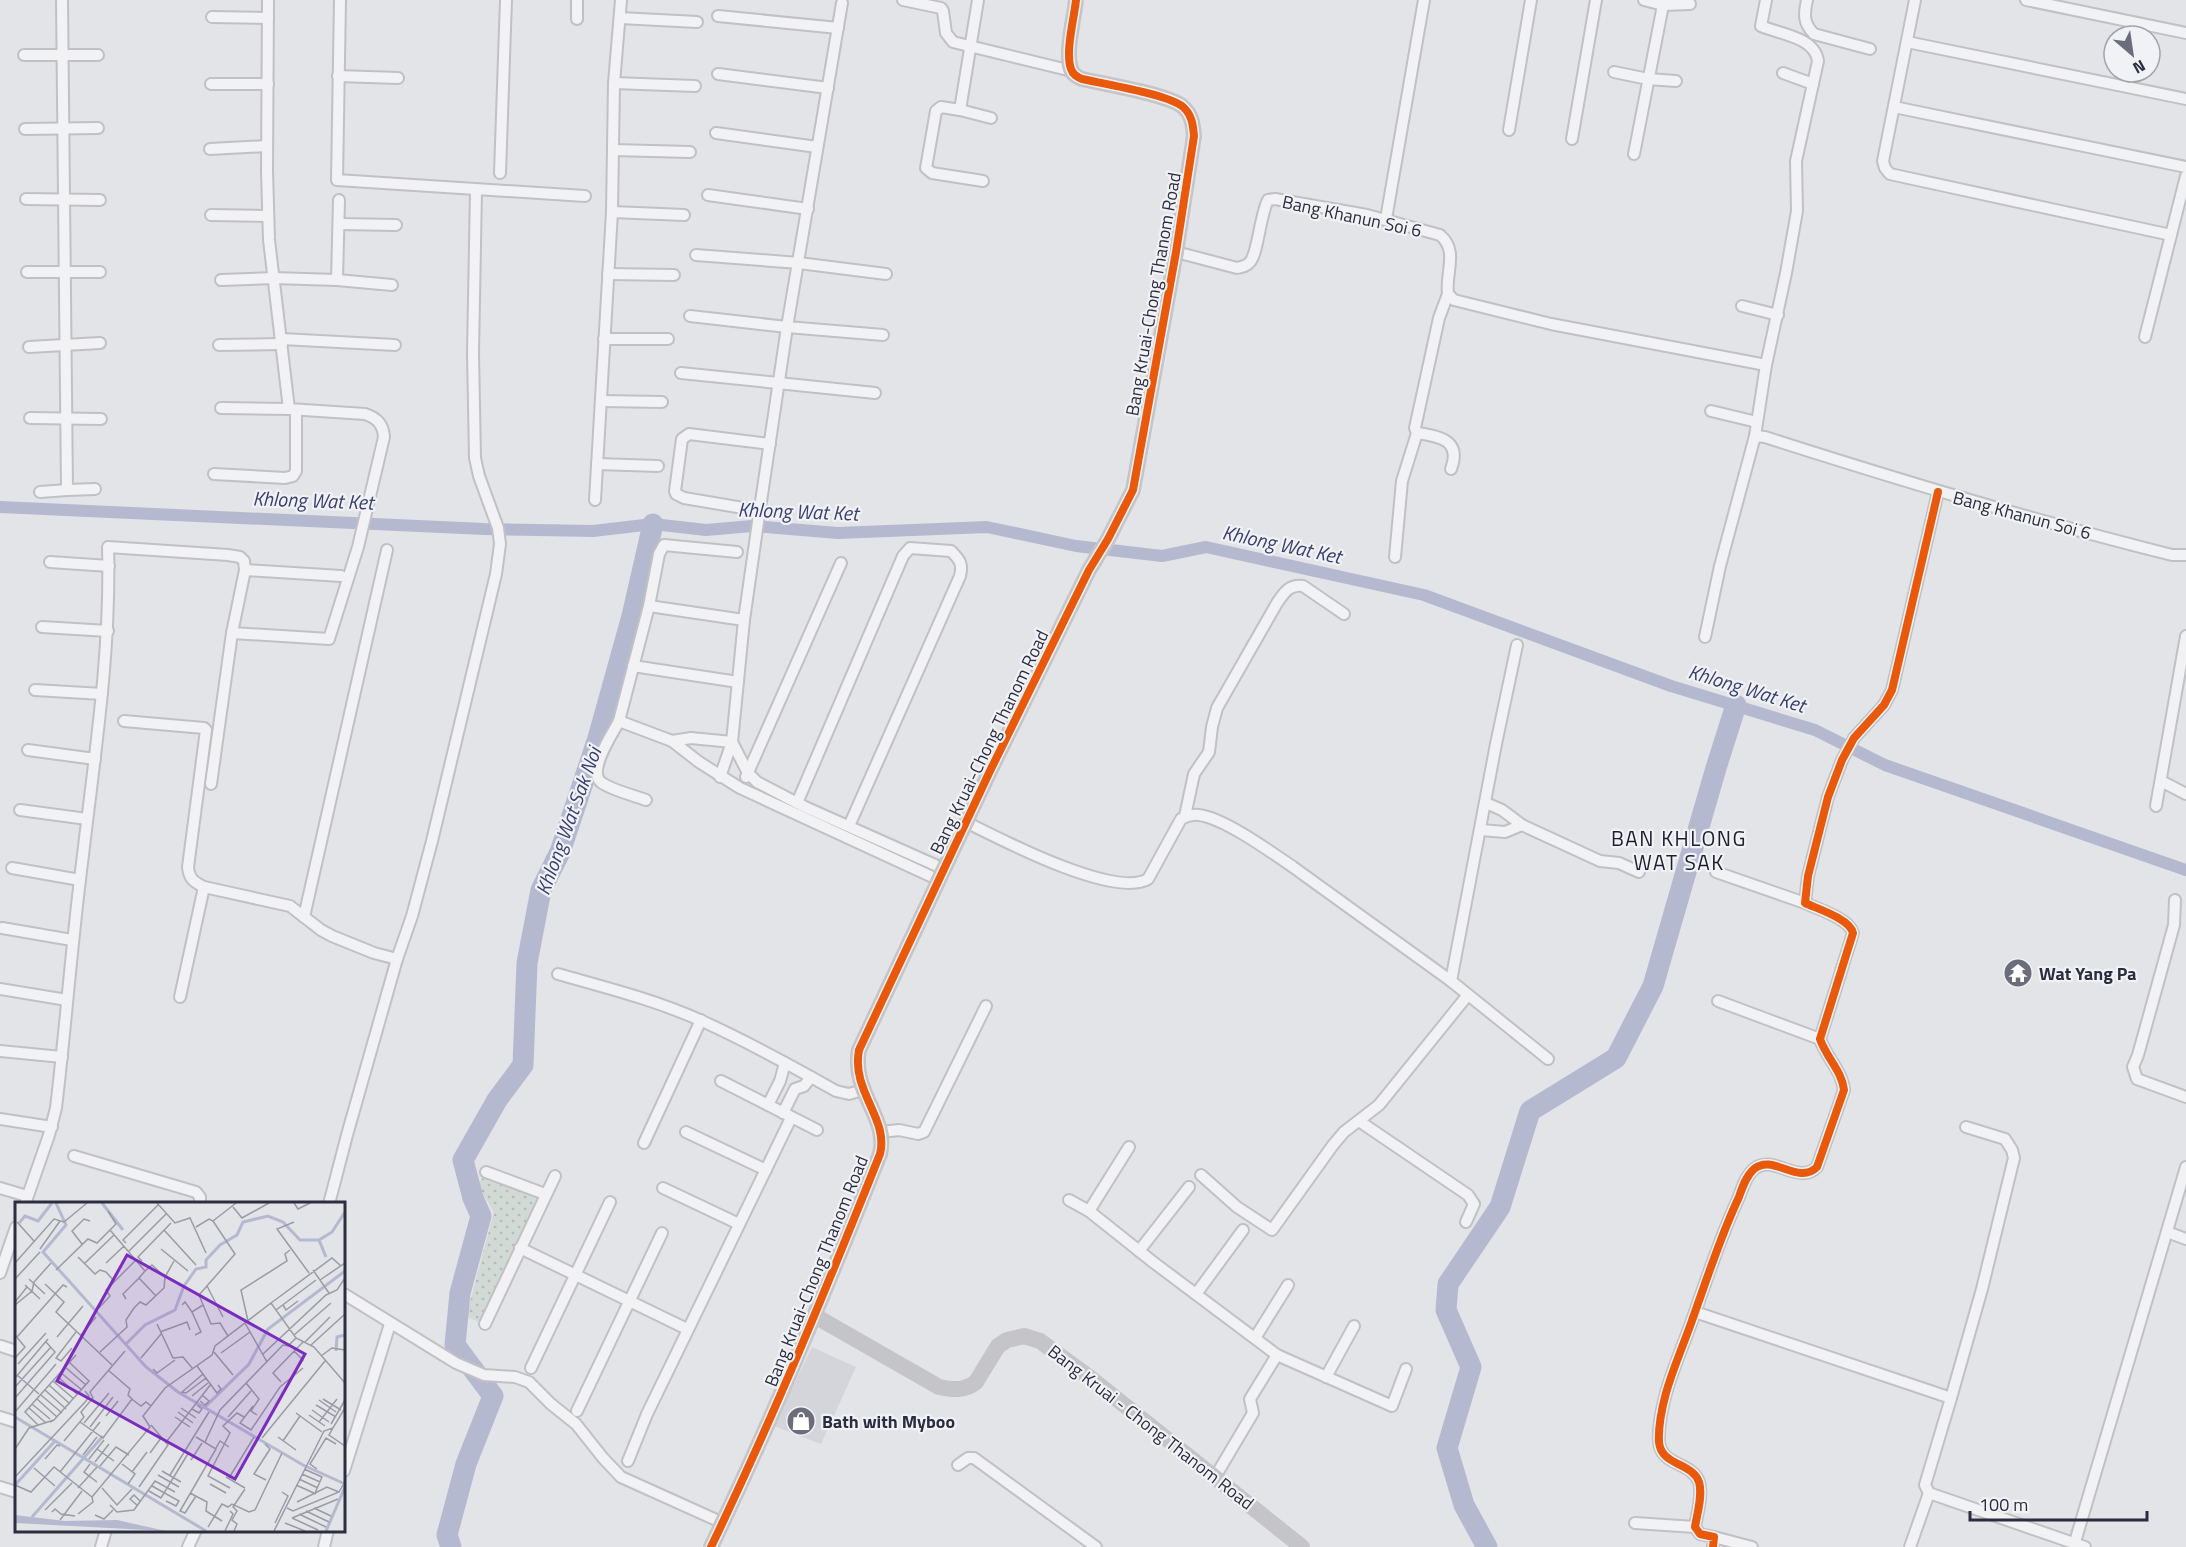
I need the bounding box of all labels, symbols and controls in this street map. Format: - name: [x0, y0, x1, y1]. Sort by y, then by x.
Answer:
- north arrow: [2102, 24, 2162, 84]
- text: N: [2129, 54, 2150, 80]
- street label: Bang Kruai-Chong Thanom Road: [1118, 170, 1188, 418]
- street label: Bang Khanun Soi 6: [1280, 188, 1424, 244]
- water label: Khlong Wat Ket: [252, 482, 377, 518]
- street label: Bang Khanun Soi 6: [1950, 484, 2094, 546]
- water label: Khlong Wat Ket: [737, 493, 862, 529]
- water label: Khlong Wat Ket: [1220, 516, 1347, 572]
- street label: Bang Kruai-Chong Thanom Road: [923, 625, 1055, 859]
- water label: Khlong Wat Ket: [1685, 656, 1812, 721]
- water label: Khlong Wat Sak Noi: [527, 740, 610, 899]
- district label: BAN KHLONG WAT SAK: [1611, 822, 1747, 878]
- temple icon: Wat Yang Pa: [2002, 957, 2034, 989]
- place label: Wat Yang Pa: [2039, 960, 2137, 987]
- street label: Bang Kruai-Chong Thanom Road: [757, 1151, 875, 1391]
- inset map: [15, 1202, 345, 1532]
- street label: Bang Kruai - Chong Thanom Road: [1042, 1338, 1260, 1516]
- shop icon: Bath with Myboo: [785, 1405, 817, 1437]
- place label: Bath with Myboo: [822, 1408, 955, 1435]
- scale bar: [1970, 1484, 2147, 1522]
- text: 100 m: [1979, 1491, 2028, 1518]

